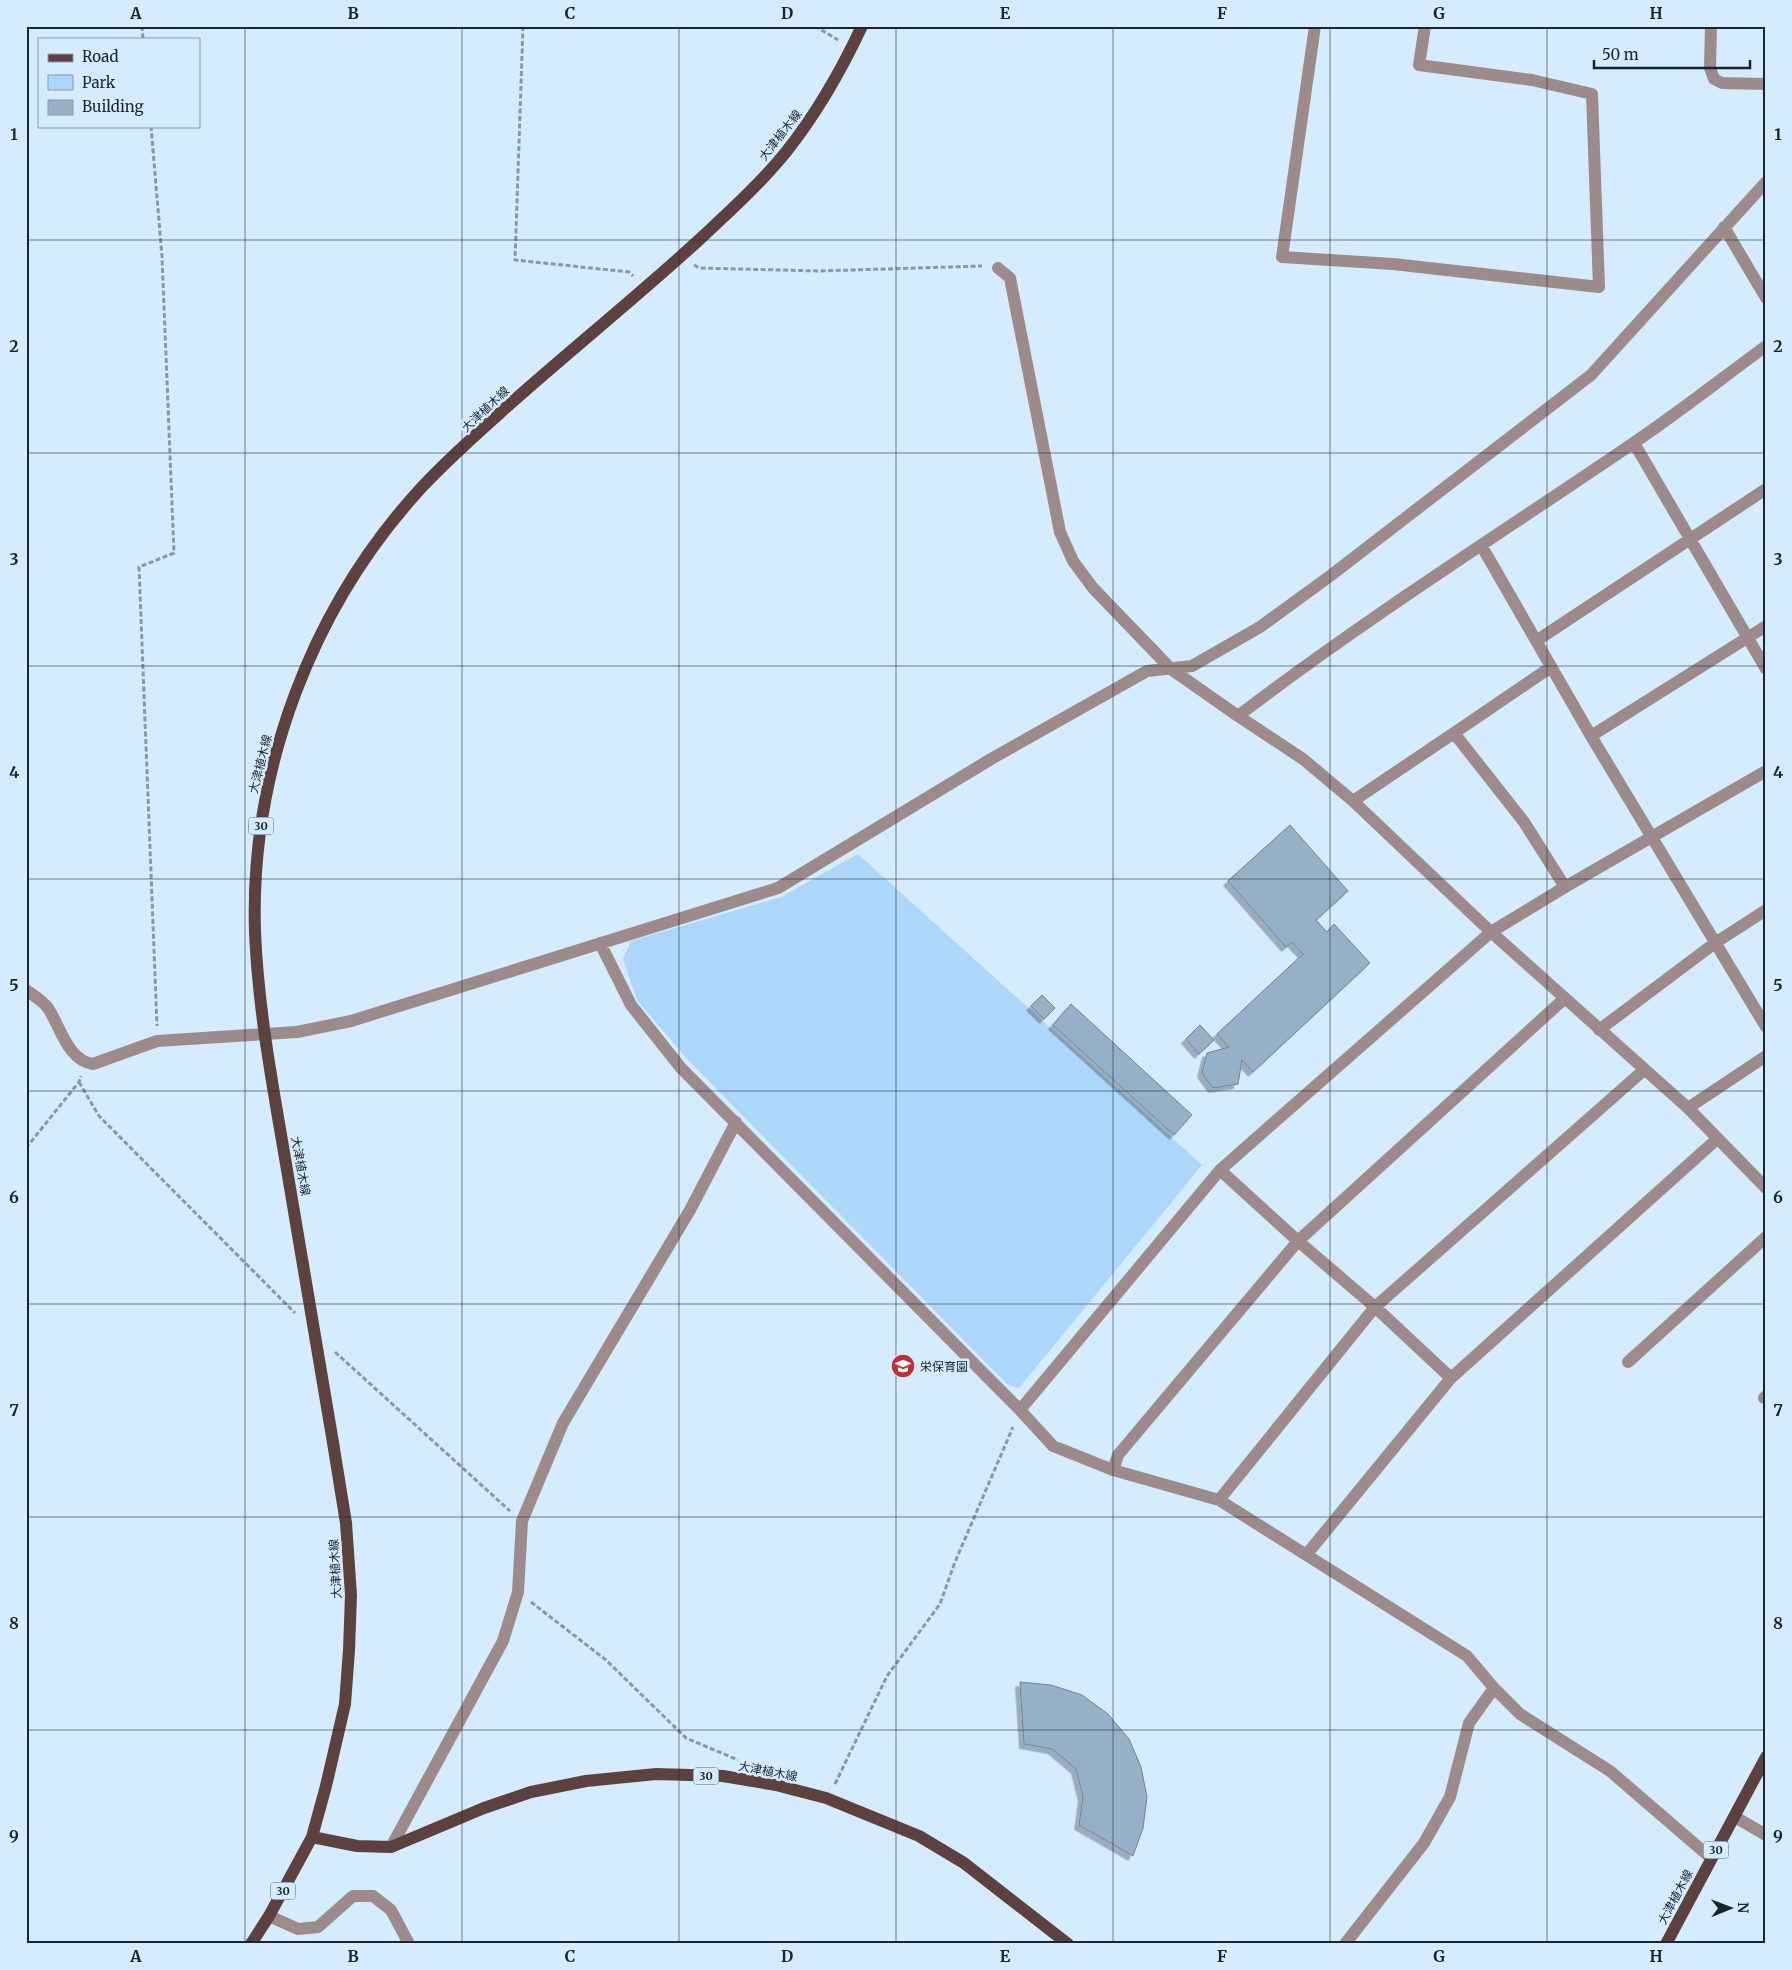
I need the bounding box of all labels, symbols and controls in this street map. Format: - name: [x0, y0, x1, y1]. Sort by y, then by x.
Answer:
- text: A: [129, 3, 142, 23]
- text: B: [347, 3, 359, 23]
- text: C: [565, 3, 575, 23]
- text: D: [781, 3, 793, 23]
- text: E: [1000, 3, 1011, 23]
- text: F: [1217, 3, 1227, 23]
- text: G: [1433, 3, 1445, 23]
- text: H: [1649, 3, 1663, 23]
- legend: [38, 38, 200, 128]
- scale bar: [1594, 38, 1751, 70]
- text: 50 m: [1602, 45, 1639, 64]
- text: Road: [82, 47, 118, 66]
- text: Park: [82, 73, 116, 92]
- text: Building: [82, 97, 144, 116]
- street label: 大津植木線: [756, 107, 804, 163]
- text: 1: [10, 124, 18, 144]
- text: 1: [1774, 124, 1782, 144]
- text: 2: [9, 336, 19, 356]
- text: 2: [1773, 336, 1783, 356]
- street label: 大津植木線: [458, 383, 512, 435]
- text: 3: [9, 549, 19, 569]
- text: 3: [1773, 549, 1783, 569]
- street label: 大津植木線: [245, 733, 275, 795]
- text: 4: [9, 762, 19, 782]
- text: 4: [1773, 762, 1783, 782]
- road number: 30: [248, 818, 274, 834]
- text: 5: [9, 975, 19, 995]
- text: 5: [1773, 975, 1783, 995]
- street label: 大津植木線: [288, 1135, 314, 1197]
- text: 6: [9, 1187, 19, 1207]
- text: 6: [1773, 1187, 1783, 1207]
- school or university icon: 栄保育園: [890, 1353, 916, 1379]
- place label: 栄保育園: [920, 1359, 968, 1374]
- text: 7: [9, 1400, 19, 1420]
- text: 7: [1773, 1400, 1783, 1420]
- street label: 大津植木線: [326, 1539, 344, 1599]
- text: 8: [9, 1613, 19, 1633]
- text: 8: [1773, 1613, 1783, 1633]
- street label: 大津植木線: [737, 1758, 799, 1784]
- road number: 30: [694, 1768, 718, 1784]
- text: 9: [9, 1826, 19, 1846]
- text: 9: [1773, 1826, 1783, 1846]
- road number: 30: [1704, 1842, 1728, 1858]
- street label: 大津植木線: [1654, 1867, 1696, 1927]
- road number: 30: [270, 1882, 296, 1900]
- north arrow: [1704, 1882, 1754, 1932]
- text: N: [1734, 1902, 1752, 1913]
- text: A: [129, 1946, 142, 1966]
- text: B: [347, 1946, 359, 1966]
- text: C: [565, 1946, 575, 1966]
- text: D: [781, 1946, 793, 1966]
- text: E: [1000, 1946, 1011, 1966]
- text: F: [1217, 1946, 1227, 1966]
- text: G: [1433, 1946, 1445, 1966]
- text: H: [1649, 1946, 1663, 1966]

